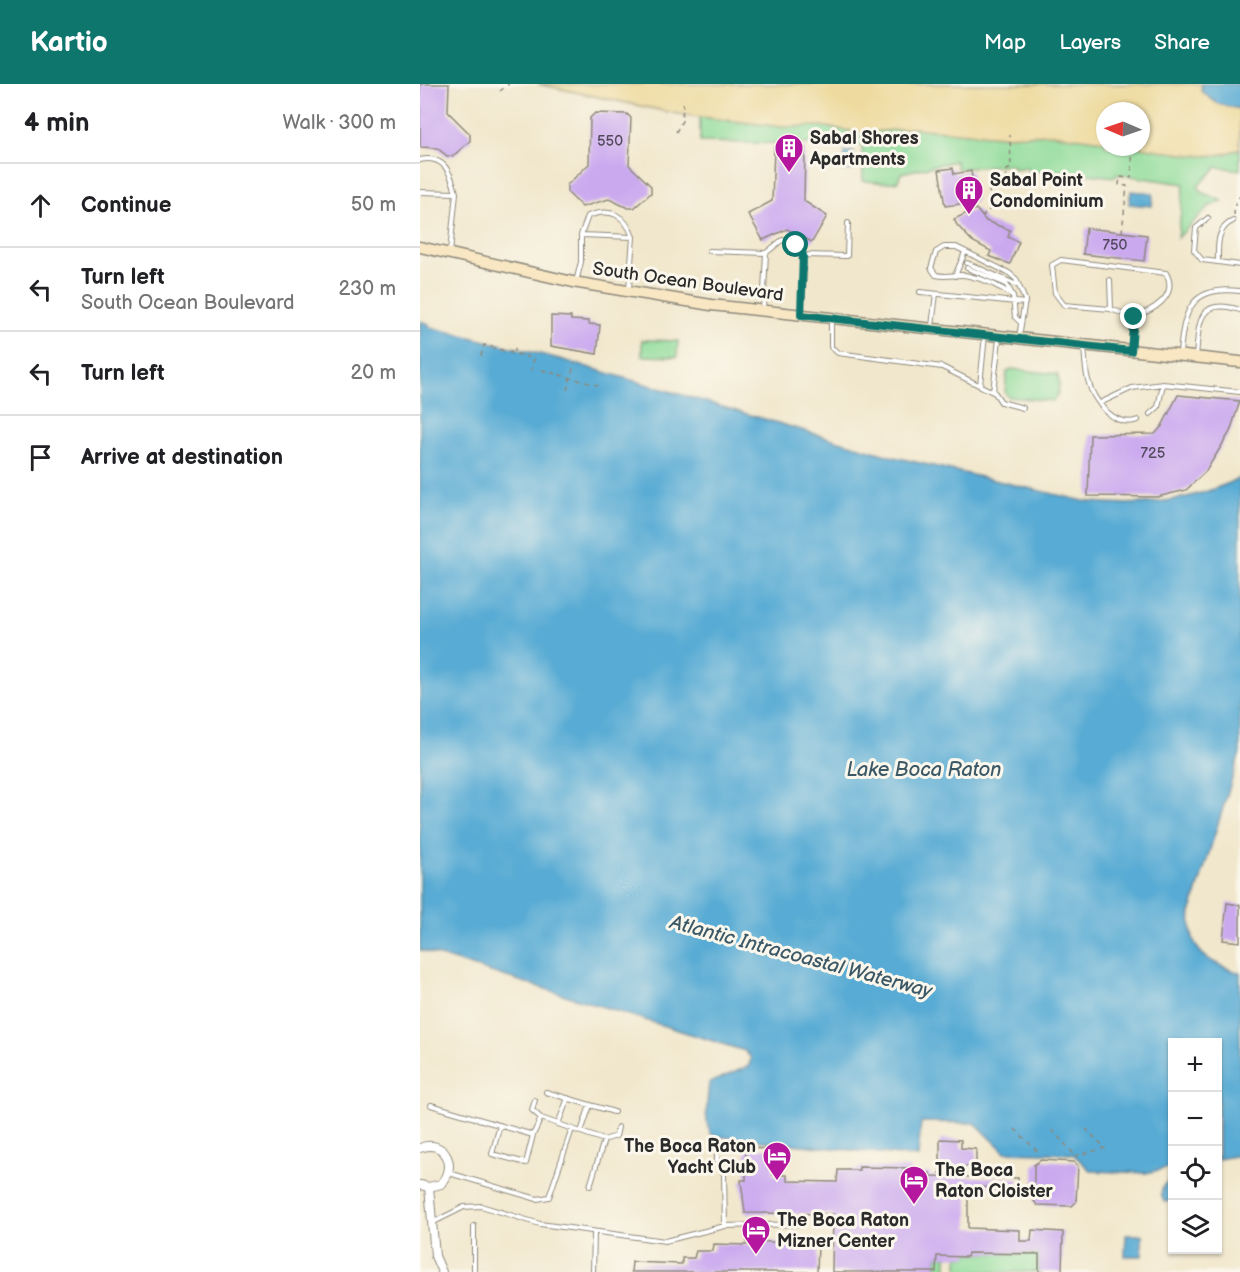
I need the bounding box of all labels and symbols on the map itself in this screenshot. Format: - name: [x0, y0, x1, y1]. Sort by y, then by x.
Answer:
- north arrow: [1096, 102, 1150, 156]
- place label: Sabal Shores Apartments: [809, 128, 919, 170]
- house number: 550: [597, 132, 623, 151]
- building icon: Sabal Shores Apartments: [773, 132, 805, 174]
- place label: Sabal Point Condominium: [990, 170, 1104, 212]
- building icon: Sabal Point Condominium: [953, 174, 985, 216]
- route start: [782, 231, 808, 257]
- house number: 750: [1103, 236, 1128, 255]
- street label: South Ocean Boulevard: [591, 258, 785, 306]
- route end: [1120, 303, 1146, 329]
- house number: 725: [1141, 444, 1165, 463]
- water label: Lake Boca Raton: [846, 758, 1002, 782]
- water label: Atlantic Intracoastal Waterway: [666, 910, 936, 1004]
- place label: The Boca Raton Yacht Club: [624, 1136, 756, 1178]
- hotel icon: The Boca Raton Yacht Club: [761, 1140, 793, 1182]
- place label: The Boca Raton Cloister: [935, 1160, 1053, 1202]
- hotel icon: The Boca Raton Cloister: [898, 1164, 930, 1206]
- place label: The Boca Raton Mizner Center: [777, 1210, 909, 1252]
- hotel icon: The Boca Raton Mizner Center: [740, 1214, 772, 1256]

